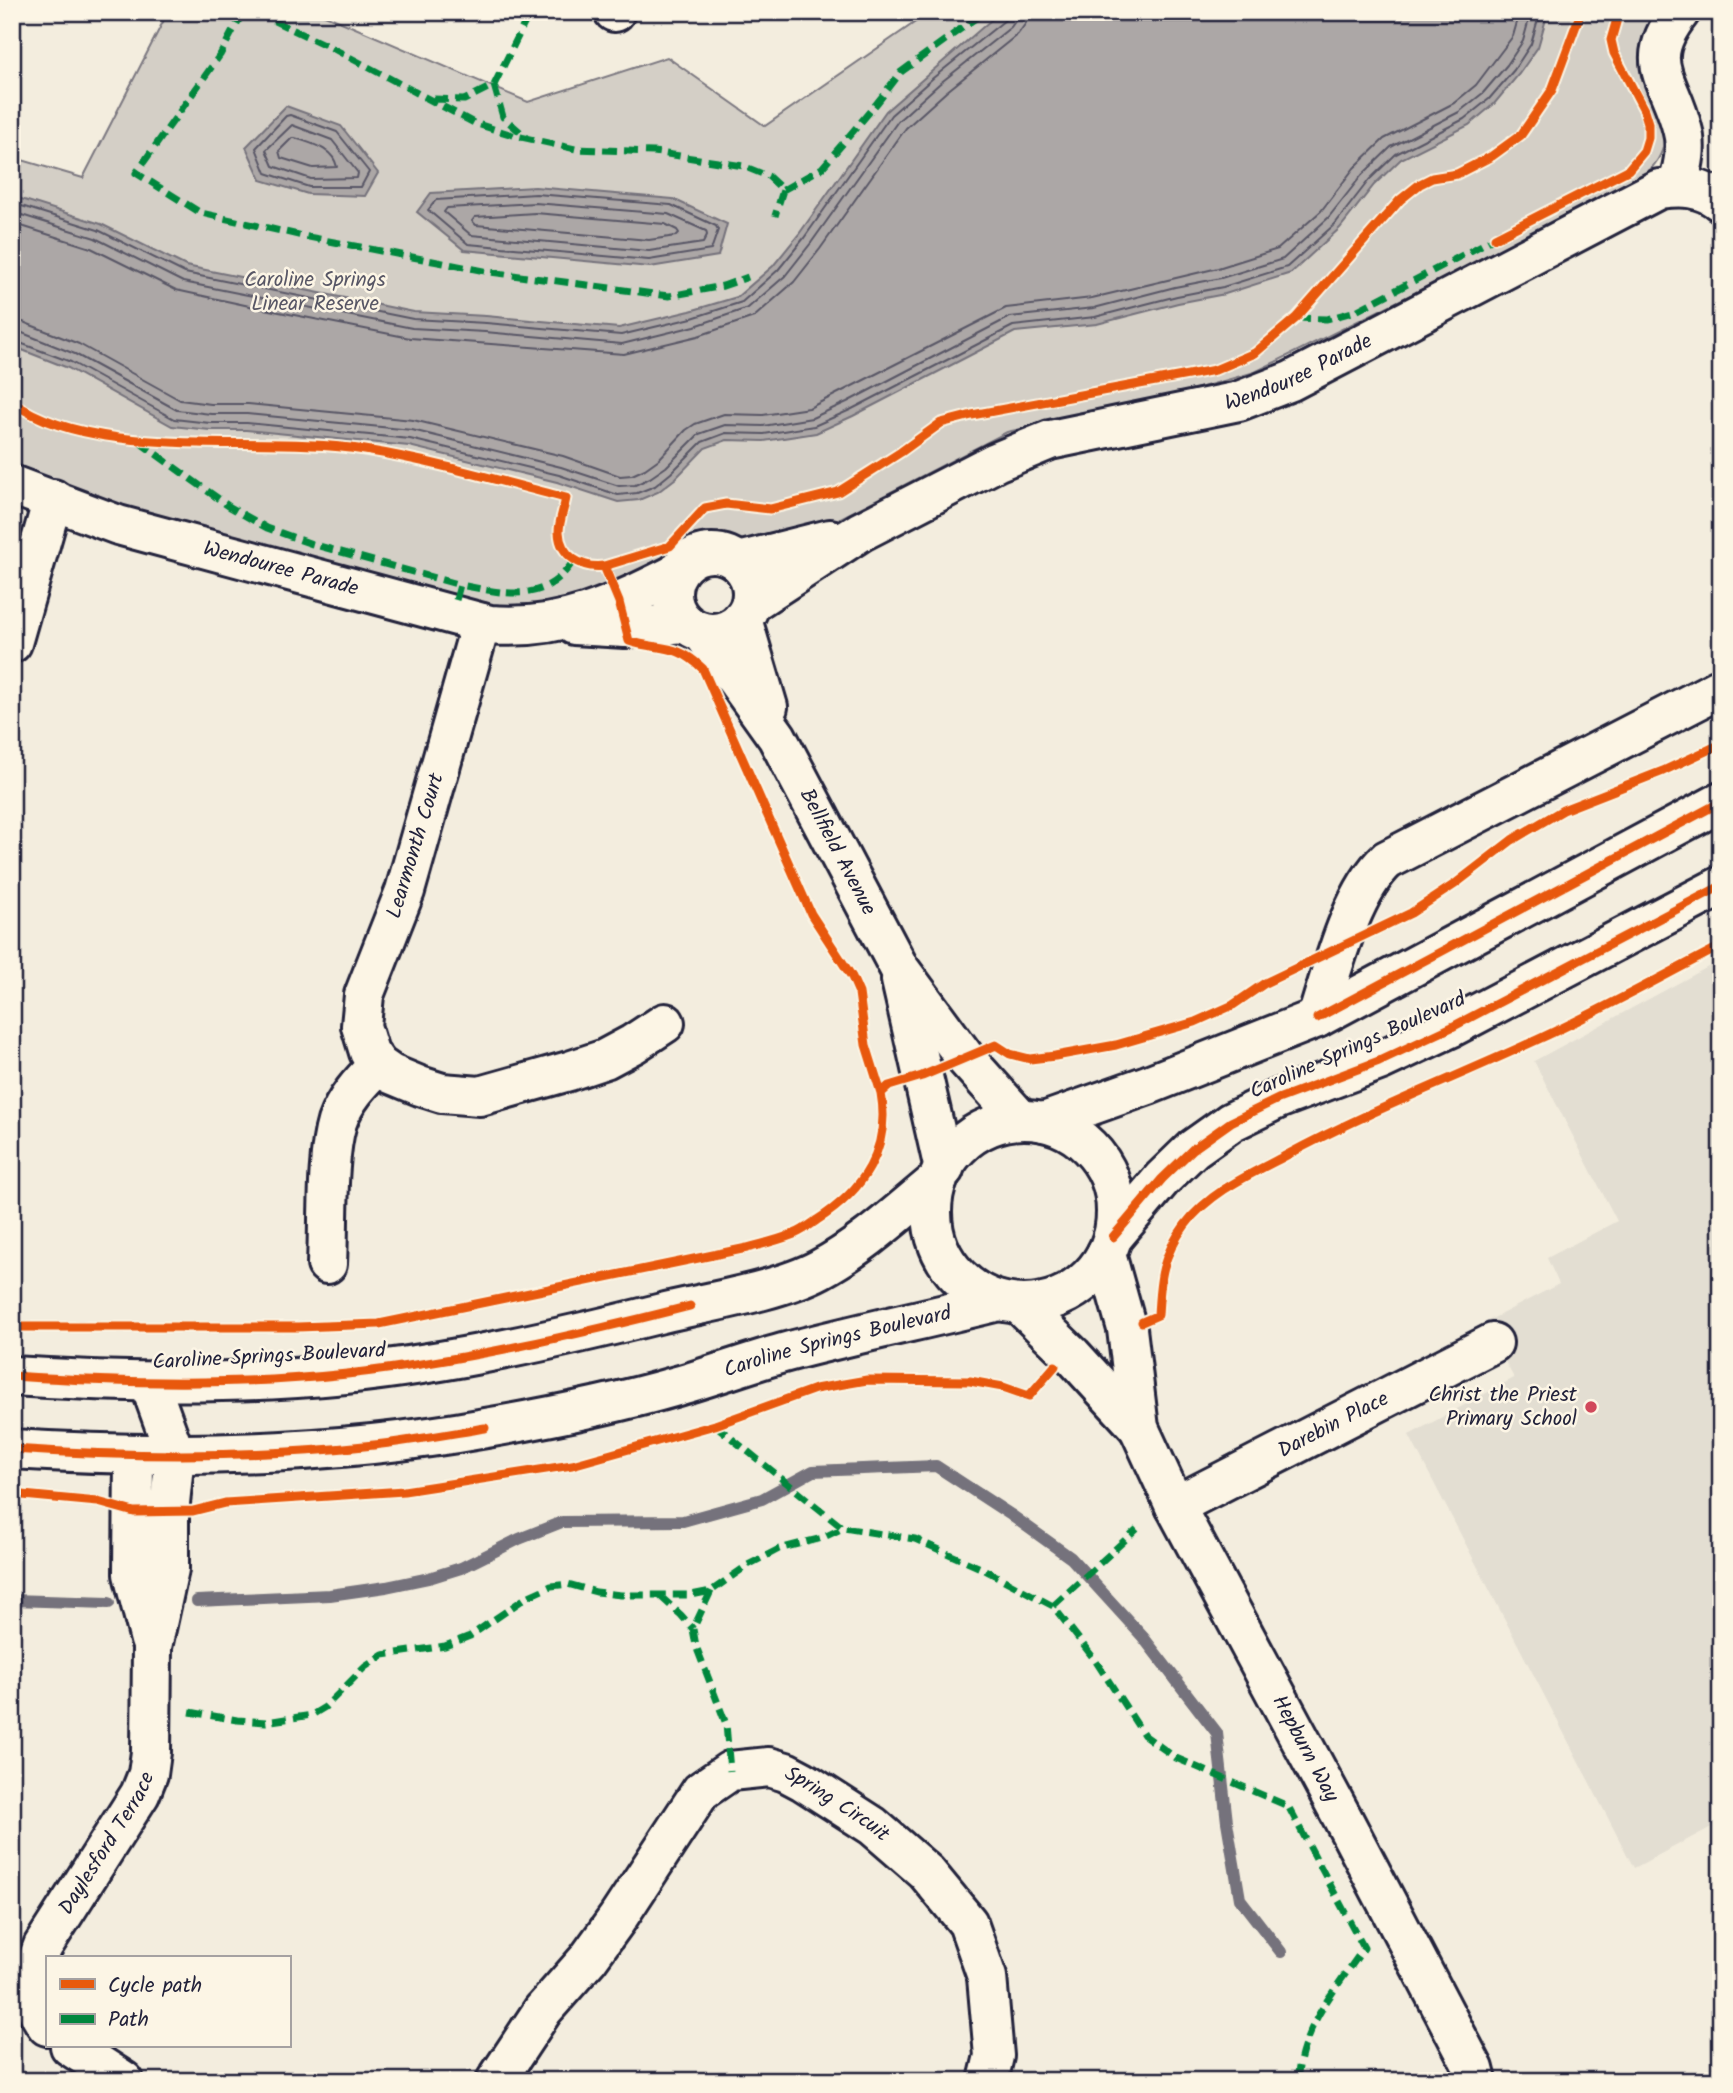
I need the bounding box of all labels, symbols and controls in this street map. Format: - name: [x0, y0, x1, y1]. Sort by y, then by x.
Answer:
- park label: Caroline Springs Linear Reserve: [244, 264, 386, 321]
- street label: Wendouree Parade: [1222, 325, 1379, 420]
- street label: Wendouree Parade: [200, 532, 363, 606]
- street label: Learmonth Court: [378, 769, 454, 923]
- street label: Bellfield Avenue: [790, 782, 885, 922]
- street label: Caroline Springs Boulevard: [1245, 983, 1472, 1109]
- street label: Caroline Springs Boulevard: [720, 1296, 955, 1387]
- street label: Caroline Springs Boulevard: [152, 1334, 387, 1380]
- place label: Christ the Priest Primary School: [1429, 1379, 1578, 1436]
- street label: Darebin Place: [1272, 1382, 1395, 1467]
- marker: Christ the Priest Primary School: [1583, 1399, 1599, 1415]
- street label: Hepburn Way: [1263, 1689, 1348, 1808]
- street label: Spring Circuit: [778, 1758, 898, 1851]
- street label: Daylesford Terrace: [50, 1766, 164, 1922]
- legend: [46, 1956, 290, 2048]
- text: Cycle path: [108, 1970, 202, 2003]
- text: Path: [108, 2004, 149, 2037]

